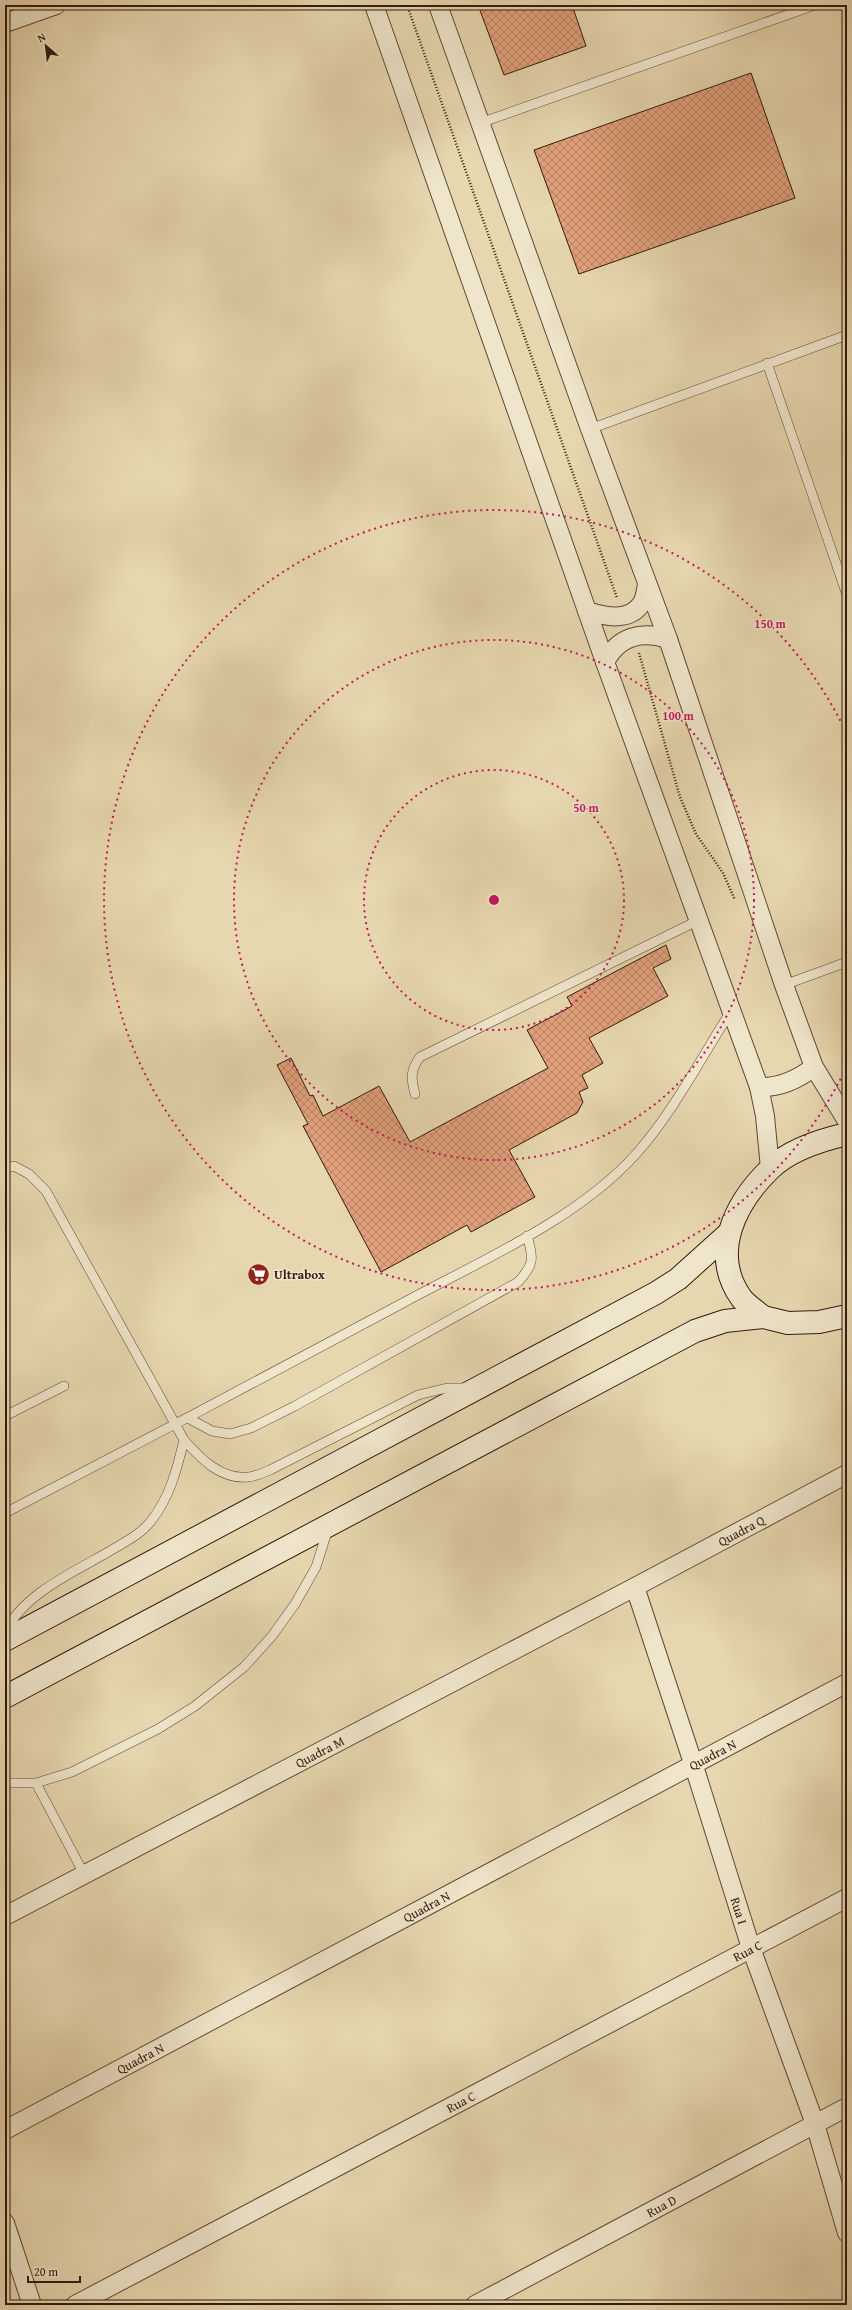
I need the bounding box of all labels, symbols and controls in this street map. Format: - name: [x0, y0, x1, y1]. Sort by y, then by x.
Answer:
- north arrow: [26, 26, 66, 66]
- text: N: [34, 28, 49, 46]
- text: 150 m: [754, 615, 787, 632]
- text: 100 m: [662, 707, 695, 724]
- text: 50 m: [573, 799, 599, 816]
- centre of rings: [487, 893, 501, 907]
- supermarket icon: Ultrabox: [245, 1261, 271, 1287]
- place label: Ultrabox: [274, 1265, 325, 1284]
- street label: Quadra Q: [714, 1510, 769, 1551]
- street label: Quadra M: [292, 1731, 348, 1772]
- street label: Quadra N: [686, 1734, 740, 1775]
- street label: Quadra N: [399, 1886, 454, 1927]
- street label: Rua I: [726, 1895, 752, 1927]
- street label: Rua C: [729, 1935, 765, 1966]
- street label: Quadra N: [113, 2038, 167, 2079]
- street label: Rua C: [443, 2086, 479, 2117]
- street label: Rua D: [643, 2190, 680, 2222]
- scale bar: [28, 2258, 80, 2284]
- text: 20 m: [34, 2263, 58, 2280]

